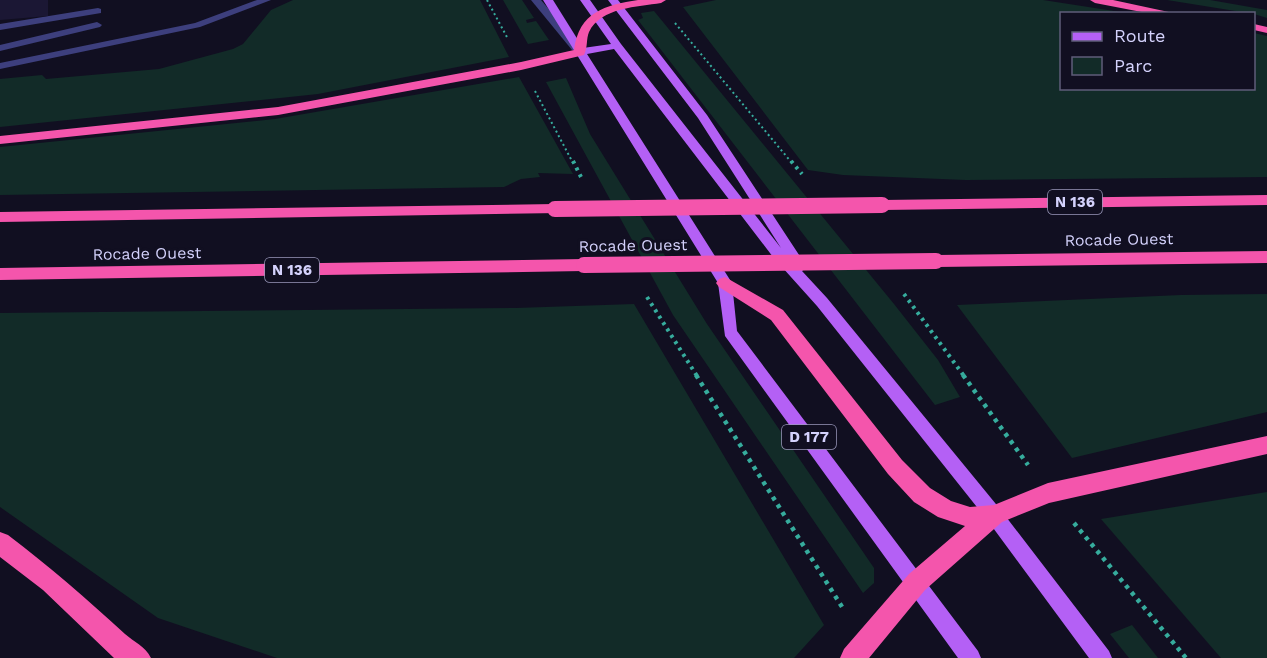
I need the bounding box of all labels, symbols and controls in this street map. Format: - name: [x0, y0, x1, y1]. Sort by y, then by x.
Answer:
- legend: [1060, 12, 1255, 90]
- text: Route: [1114, 25, 1166, 46]
- text: Parc: [1114, 55, 1152, 76]
- road number: N 136: [1048, 190, 1102, 214]
- street label: Rocade Ouest: [1064, 229, 1174, 250]
- street label: Rocade Ouest: [578, 235, 688, 256]
- street label: Rocade Ouest: [92, 243, 202, 264]
- road number: N 136: [265, 258, 319, 282]
- road number: D 177: [782, 425, 836, 449]

